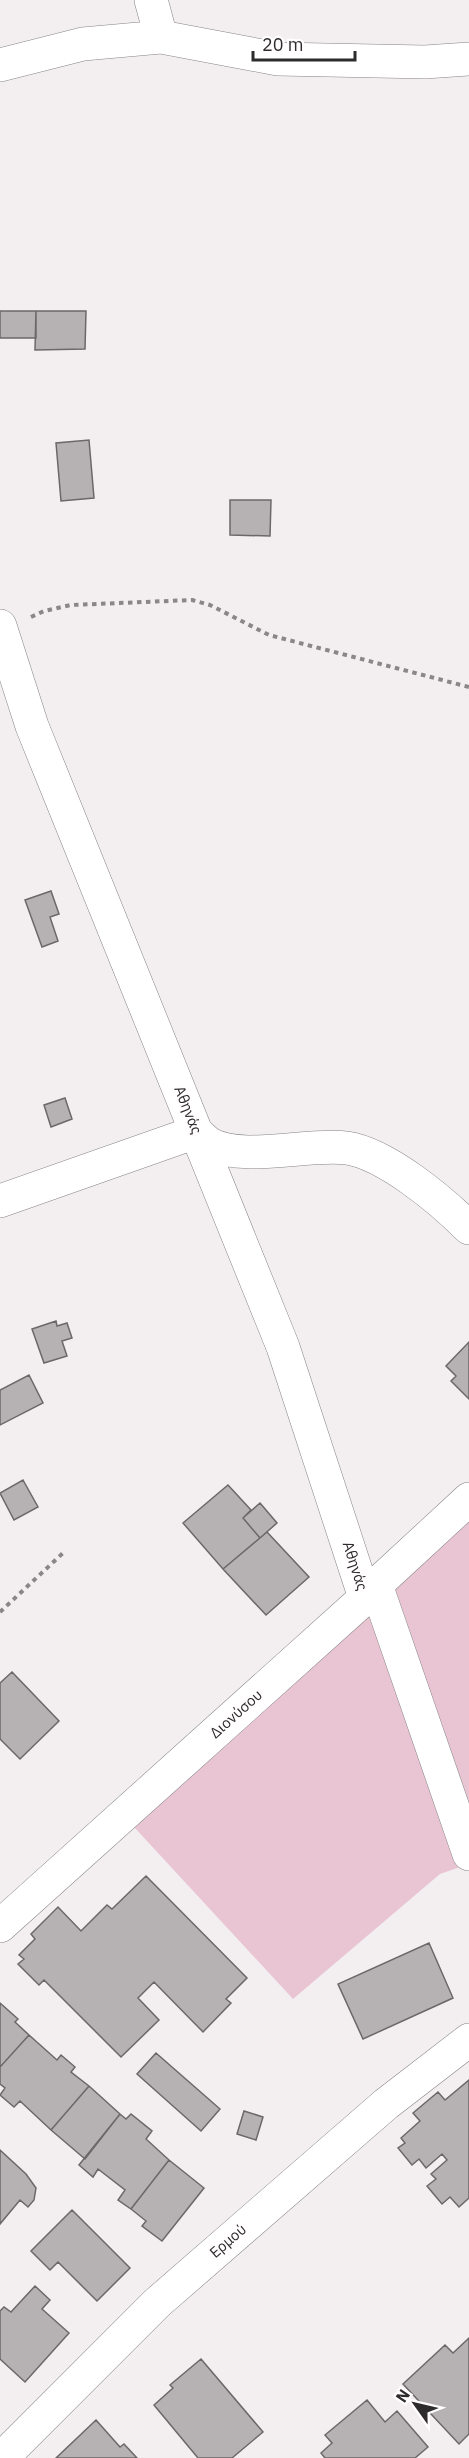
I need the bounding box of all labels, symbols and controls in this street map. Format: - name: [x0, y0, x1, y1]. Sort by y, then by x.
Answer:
- scale bar: [253, 24, 355, 62]
- text: 20 m: [262, 33, 304, 56]
- street label: Αθηνάς: [170, 1083, 207, 1137]
- street label: Αθηνάς: [339, 1539, 372, 1593]
- street label: Διονύσου: [205, 1685, 266, 1742]
- street label: Ερμού: [205, 2219, 250, 2262]
- north arrow: [385, 2374, 445, 2434]
- text: N: [391, 2385, 414, 2406]

